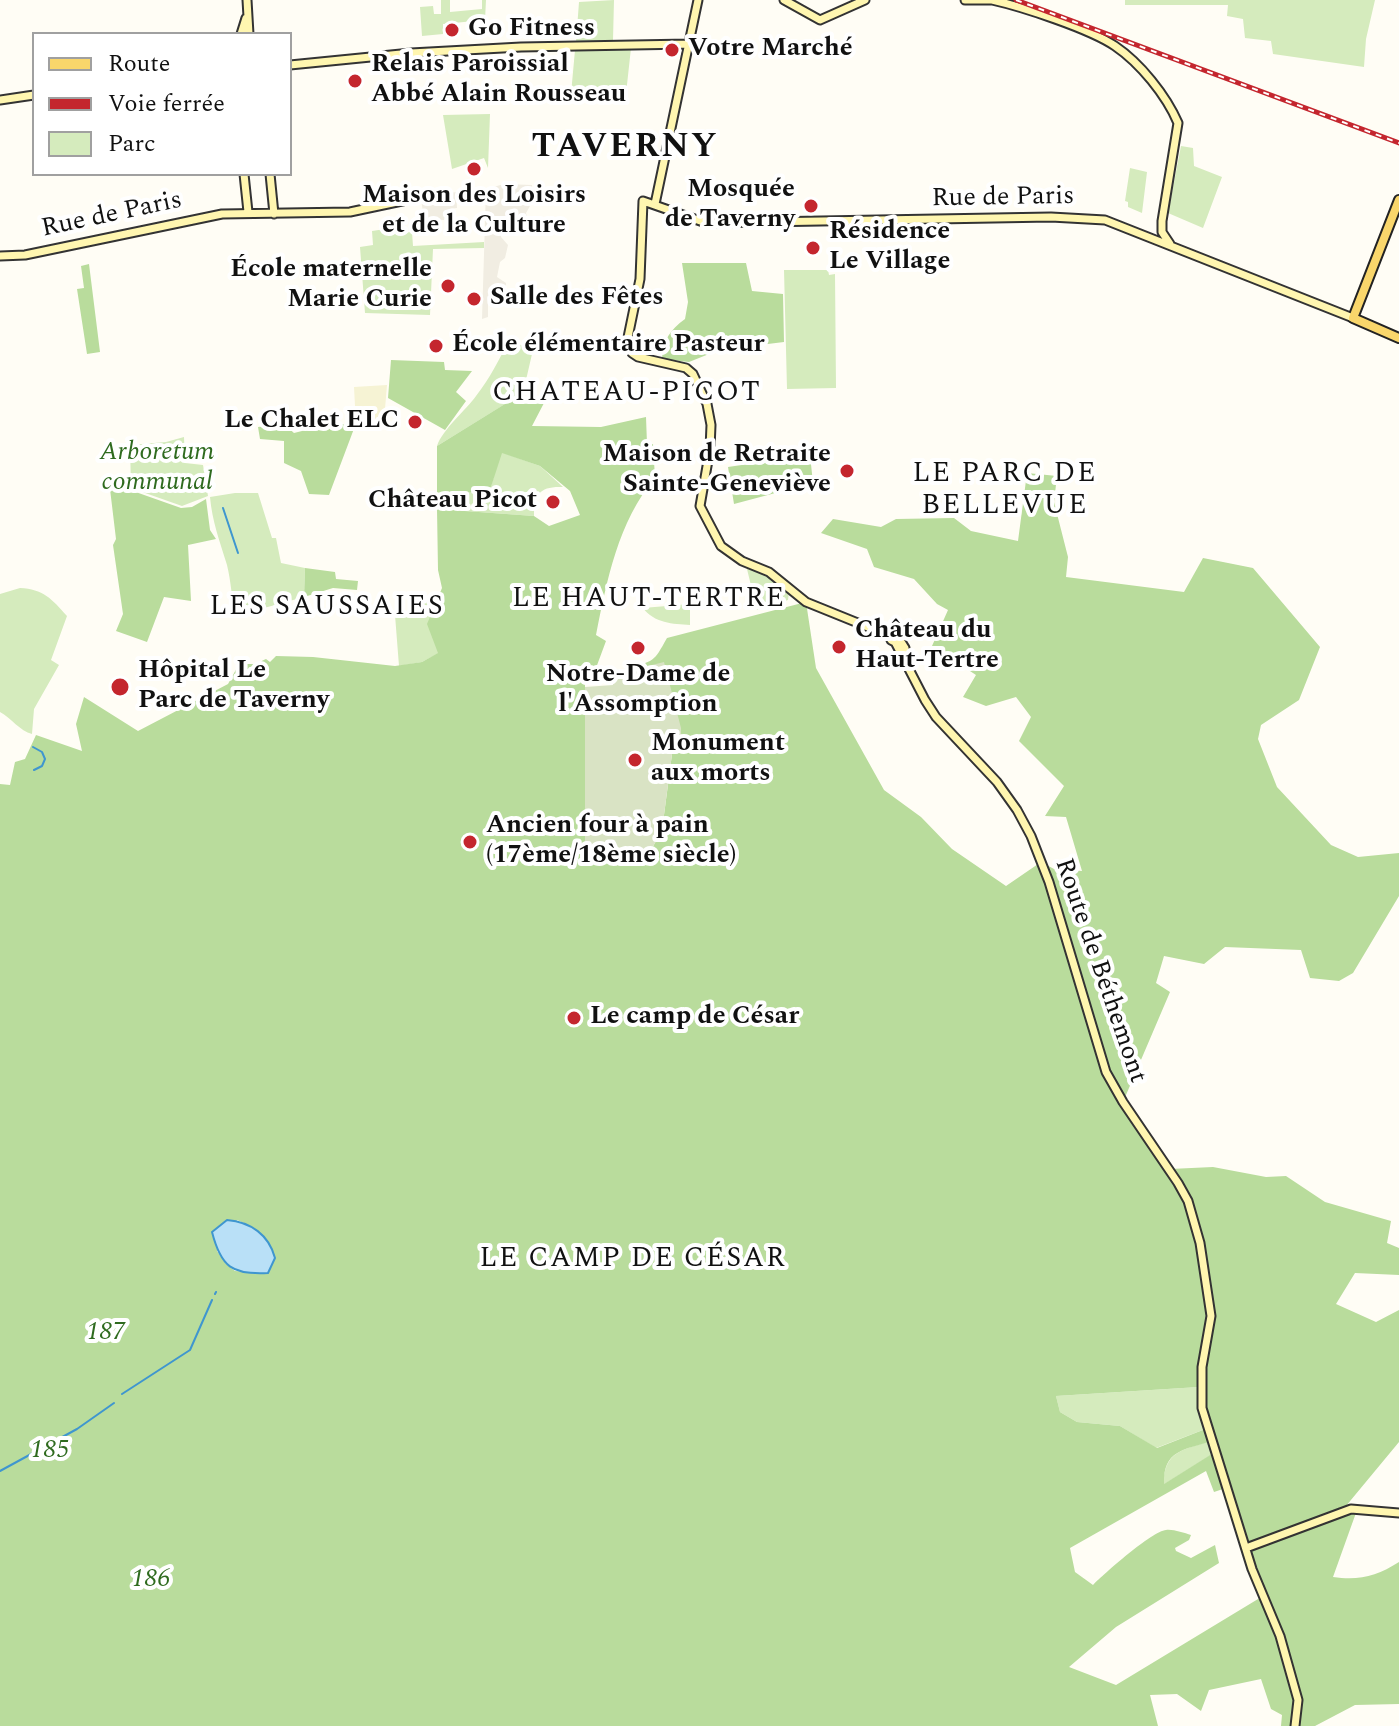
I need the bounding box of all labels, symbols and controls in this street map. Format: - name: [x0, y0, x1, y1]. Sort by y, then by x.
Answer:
- place label: Go Fitness: [468, 14, 595, 46]
- marker: Go Fitness: [443, 21, 461, 39]
- legend: [32, 32, 292, 176]
- place label: Votre Marché: [688, 34, 853, 66]
- marker: Votre Marché: [663, 41, 681, 59]
- text: Route: [108, 46, 170, 82]
- place label: Relais Paroissial Abbé Alain Rousseau: [371, 50, 626, 112]
- marker: Relais Paroissial Abbé Alain Rousseau: [346, 72, 364, 90]
- text: Voie ferrée: [108, 86, 225, 122]
- text: Parc: [108, 126, 156, 162]
- district label: TAVERNY: [531, 129, 719, 169]
- marker: Maison des Loisirs et de la Culture: [465, 160, 483, 178]
- place label: Mosquée de Taverny: [665, 175, 795, 236]
- place label: Maison des Loisirs et de la Culture: [362, 181, 586, 242]
- street label: Rue de Paris: [931, 182, 1075, 216]
- street label: Rue de Paris: [39, 186, 185, 246]
- marker: Mosquée de Taverny: [802, 197, 820, 215]
- place label: Résidence Le Village: [829, 217, 950, 278]
- marker: Résidence Le Village: [804, 239, 822, 257]
- place label: École maternelle Marie Curie: [230, 255, 432, 316]
- marker: École maternelle Marie Curie: [439, 277, 457, 295]
- place label: Salle des Fêtes: [490, 283, 664, 315]
- marker: Salle des Fêtes: [465, 290, 483, 308]
- place label: École élémentaire Pasteur: [452, 330, 765, 362]
- marker: École élémentaire Pasteur: [427, 337, 445, 355]
- district label: CHATEAU-PICOT: [492, 378, 762, 412]
- place label: Le Chalet ELC: [224, 406, 399, 438]
- marker: Le Chalet ELC: [406, 413, 424, 431]
- park label: Arboretum communal: [100, 438, 214, 500]
- place label: Maison de Retraite Sainte-Geneviève: [603, 440, 831, 502]
- district label: LE PARC DE BELLEVUE: [912, 459, 1098, 525]
- marker: Maison de Retraite Sainte-Geneviève: [838, 462, 856, 480]
- place label: Château Picot: [368, 486, 537, 518]
- marker: Château Picot: [544, 493, 562, 511]
- district label: LE HAUT-TERTRE: [512, 584, 786, 618]
- district label: LES SAUSSAIES: [209, 592, 445, 626]
- place label: Château du Haut-Tertre: [855, 616, 999, 678]
- marker: Château du Haut-Tertre: [830, 638, 848, 656]
- marker: Notre-Dame de l'Assomption: [629, 639, 647, 657]
- place label: Hôpital Le Parc de Taverny: [138, 656, 329, 718]
- place label: Notre-Dame de l'Assomption: [546, 660, 730, 722]
- marker: Hôpital Le Parc de Taverny: [109, 676, 131, 698]
- place label: Monument aux morts: [651, 729, 785, 790]
- marker: Monument aux morts: [626, 751, 644, 769]
- place label: Ancien four à pain (17ème/18ème siècle): [486, 811, 736, 872]
- marker: Ancien four à pain (17ème/18ème siècle): [461, 833, 479, 851]
- street label: Route de Béthemont: [1046, 855, 1152, 1087]
- place label: Le camp de César: [590, 1002, 799, 1034]
- marker: Le camp de César: [565, 1009, 583, 1027]
- district label: LE CAMP DE CÉSAR: [480, 1244, 786, 1278]
- park label: 187: [87, 1318, 125, 1350]
- park label: 185: [31, 1436, 69, 1468]
- park label: 186: [132, 1565, 170, 1597]

